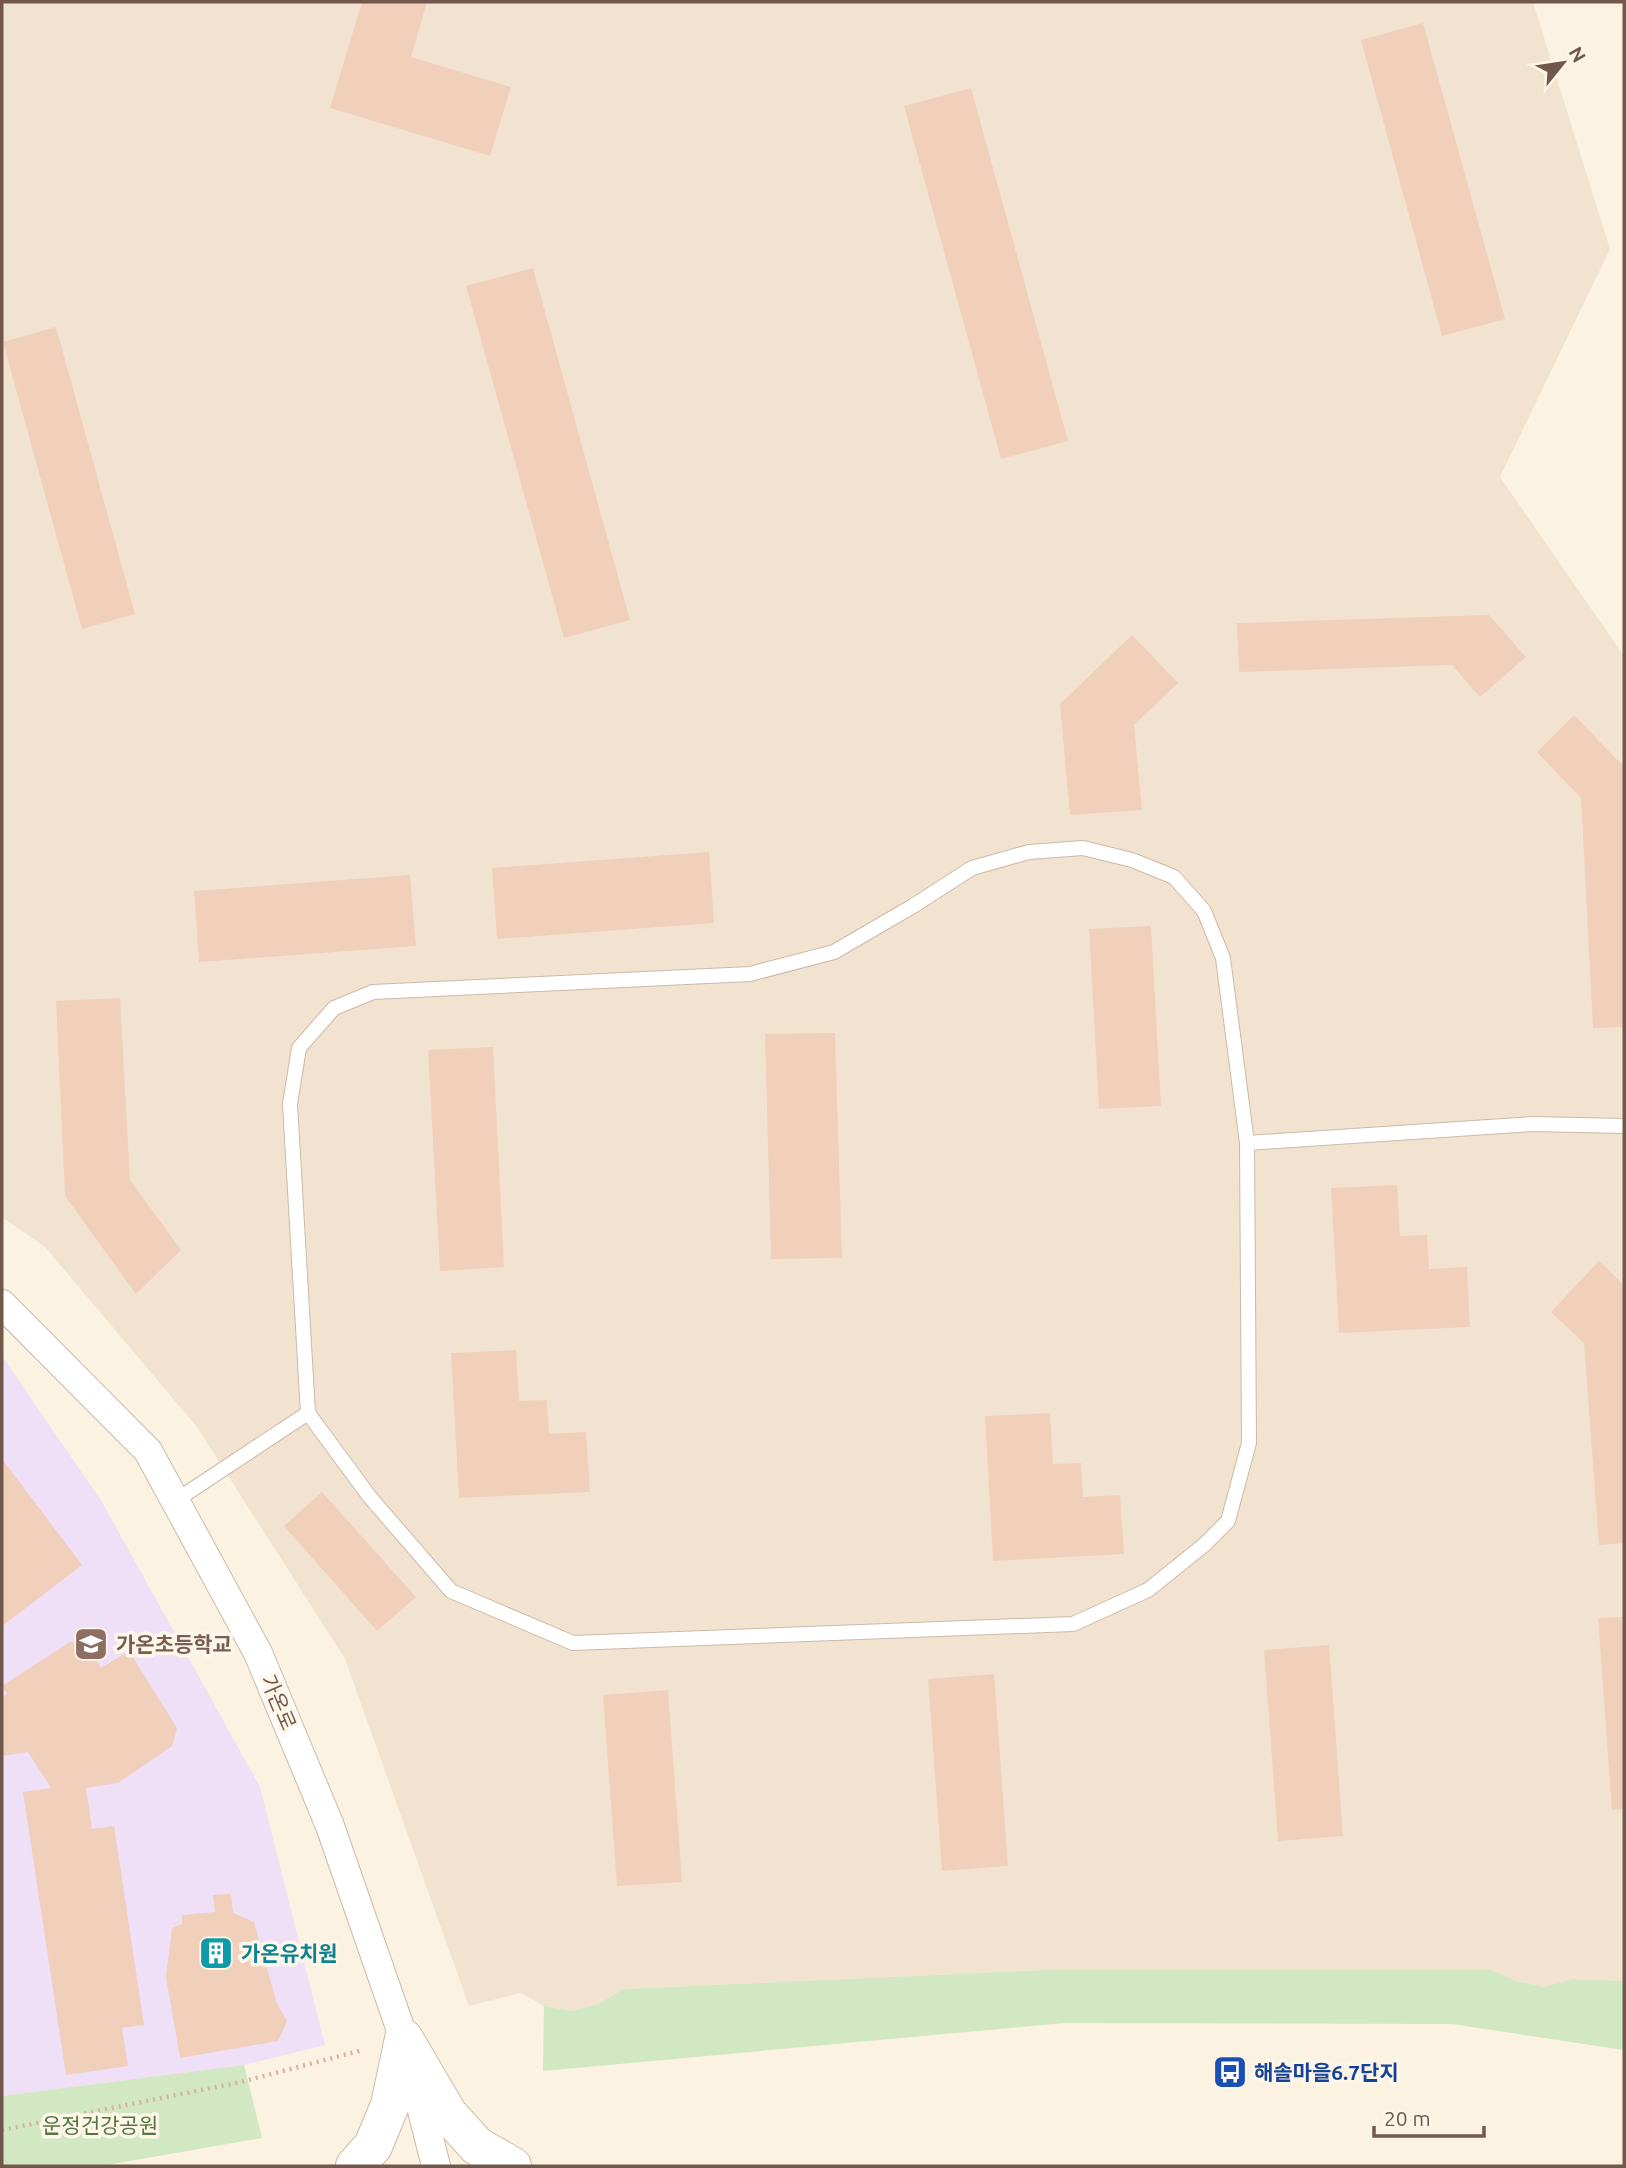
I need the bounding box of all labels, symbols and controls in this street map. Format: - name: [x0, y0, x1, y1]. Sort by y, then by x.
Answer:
- north arrow: [1528, 28, 1598, 98]
- text: N: [1565, 43, 1591, 66]
- school or university icon: 가온초등학교: [72, 1625, 110, 1663]
- place label: 가온초등학교: [116, 1632, 232, 1656]
- street label: 가온로: [257, 1671, 301, 1733]
- building icon: 가온유치원: [197, 1934, 235, 1972]
- place label: 가온유치원: [241, 1941, 338, 1965]
- bus stop icon: 해솔마을6.7단지: [1211, 2053, 1249, 2091]
- place label: 해솔마을6.7단지: [1254, 2060, 1399, 2084]
- scale bar: [1374, 2094, 1484, 2138]
- text: 20 m: [1384, 2106, 1431, 2130]
- park label: 운정건강공원: [42, 2113, 158, 2137]

